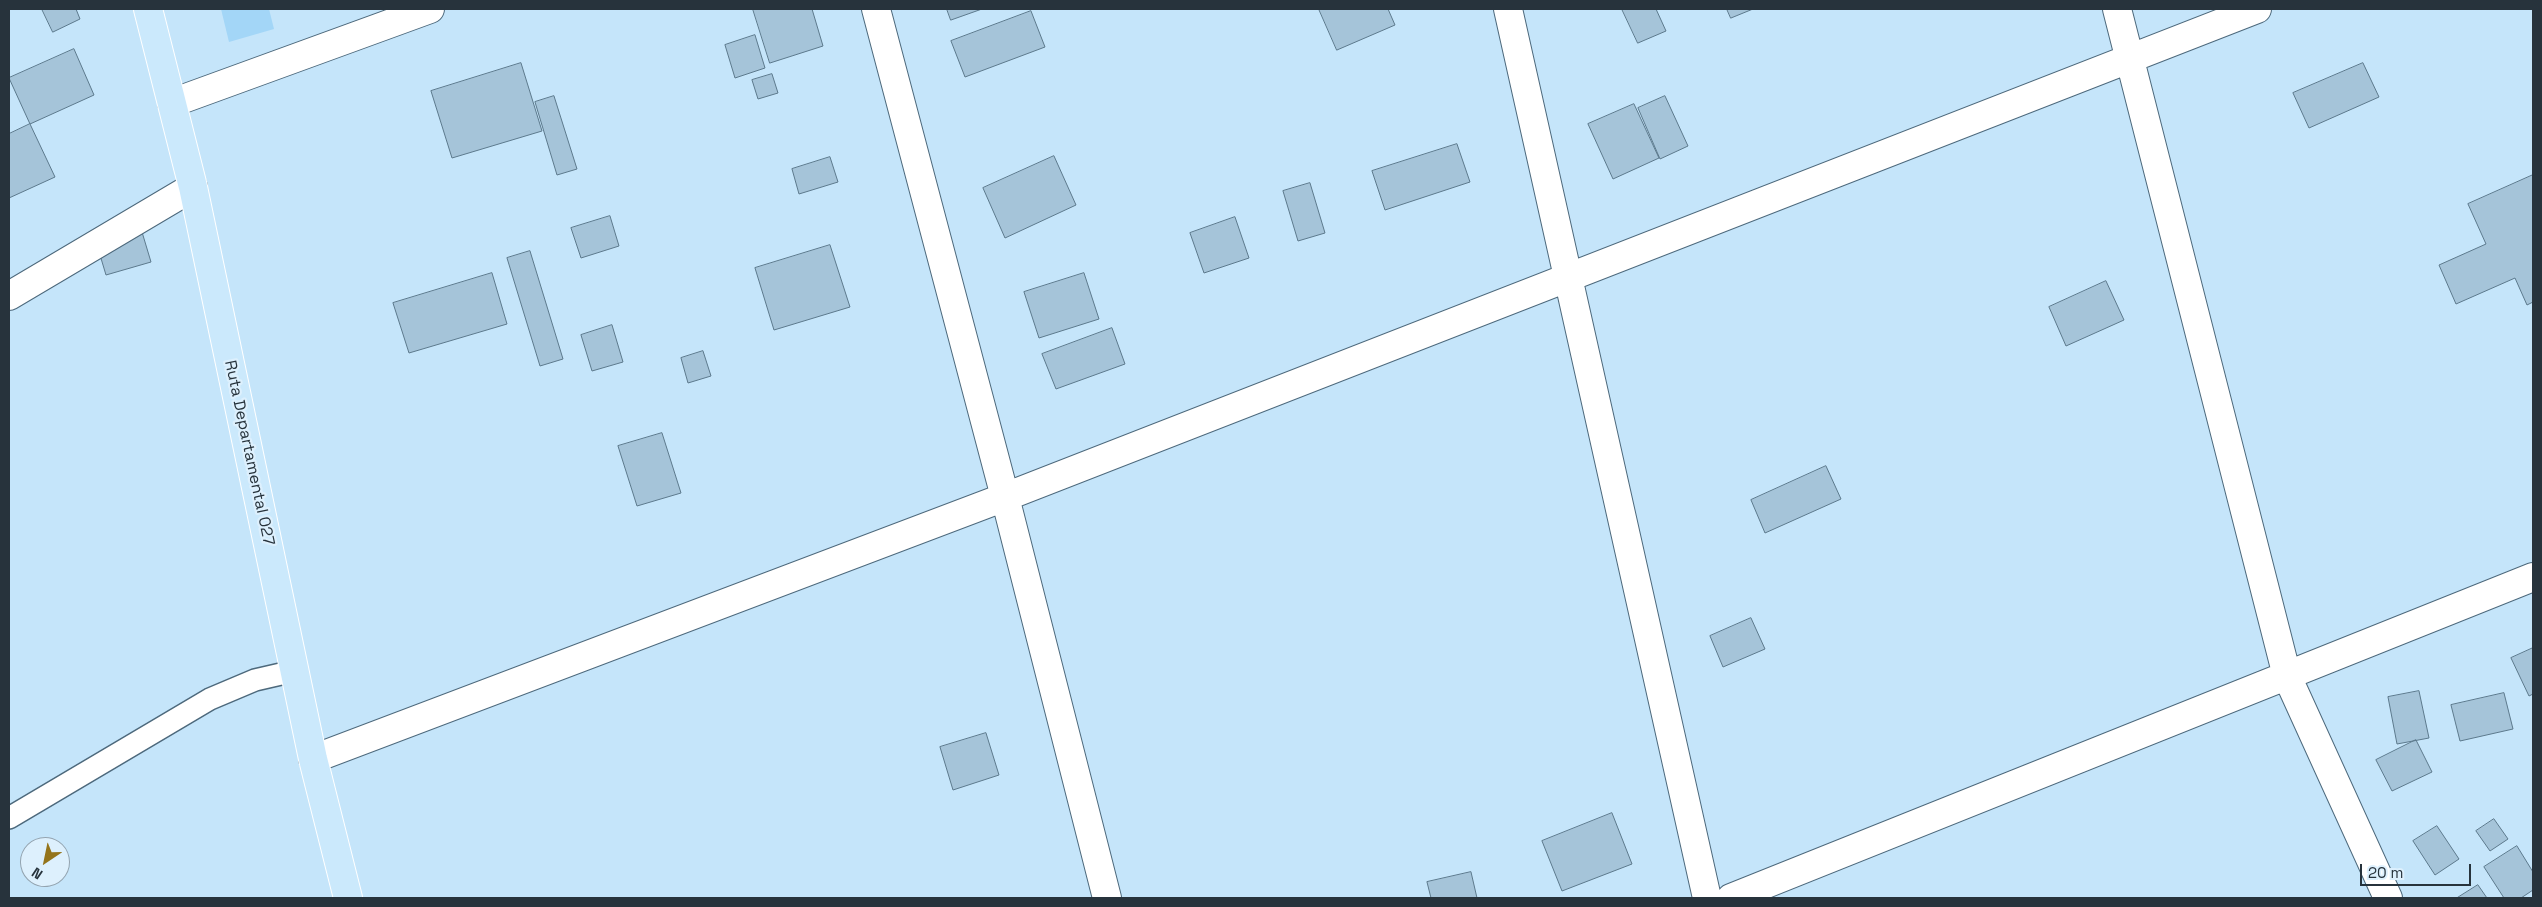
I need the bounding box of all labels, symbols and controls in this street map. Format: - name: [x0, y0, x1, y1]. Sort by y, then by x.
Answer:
- street label: Ruta Departamental 027: [220, 359, 278, 547]
- north arrow: [20, 837, 70, 887]
- scale bar: [2362, 854, 2473, 886]
- text: 20 m: [2368, 863, 2403, 882]
- text: N: [28, 864, 46, 884]

